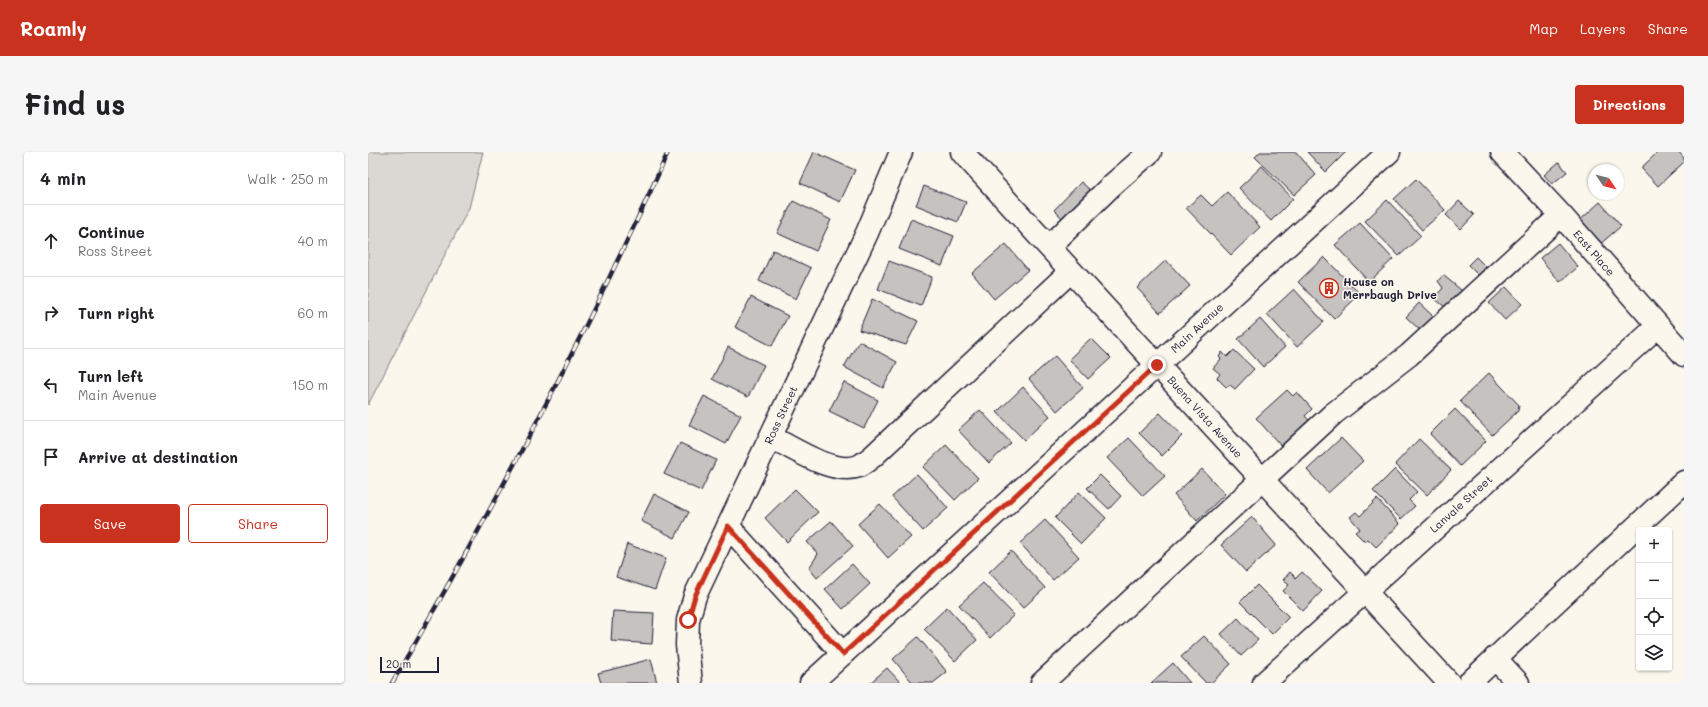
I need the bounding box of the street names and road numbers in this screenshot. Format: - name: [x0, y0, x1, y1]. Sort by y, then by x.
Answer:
- street label: East Place: [1570, 226, 1619, 279]
- street label: Main Avenue: [1167, 299, 1226, 356]
- street label: Buena Vista Avenue: [1165, 373, 1246, 461]
- street label: Ross Street: [760, 383, 801, 446]
- street label: Lanvale Street: [1426, 471, 1495, 536]

